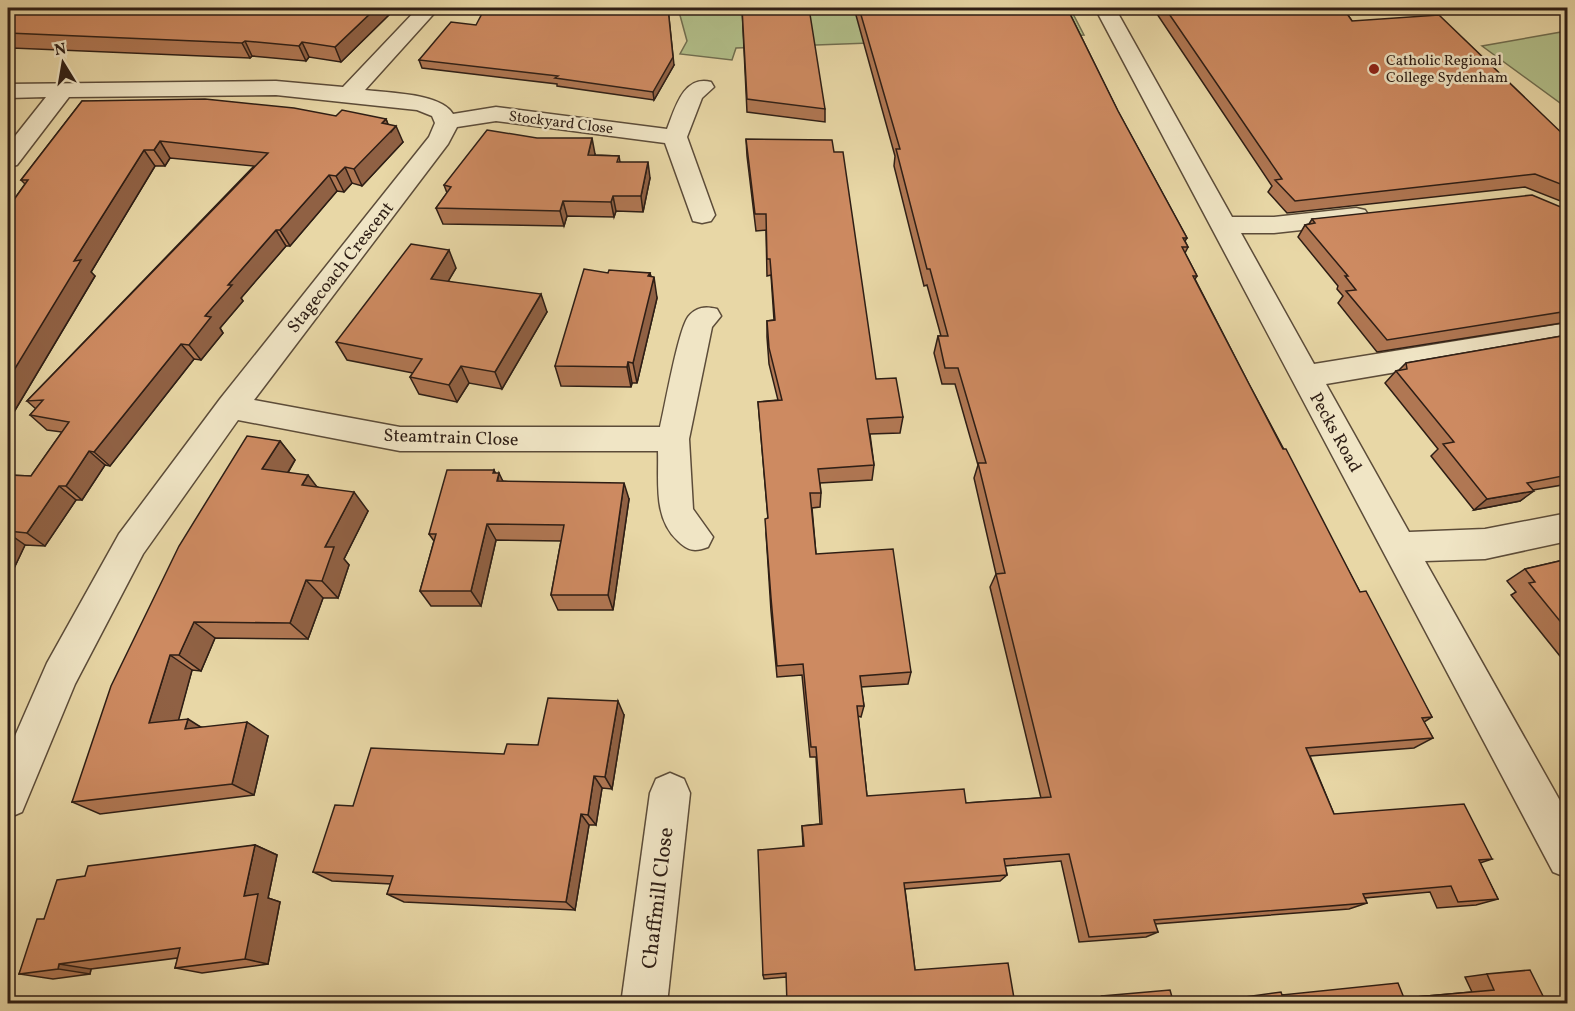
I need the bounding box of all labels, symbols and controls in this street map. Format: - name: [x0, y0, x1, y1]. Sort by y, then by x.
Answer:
- north arrow: [33, 33, 93, 93]
- text: N: [53, 38, 69, 62]
- place label: Catholic Regional College Sydenham: [1386, 51, 1508, 89]
- marker: Catholic Regional College Sydenham: [1367, 62, 1381, 76]
- street label: Stockyard Close: [507, 107, 614, 140]
- street label: Stagecoach Crescent: [282, 197, 400, 339]
- street label: Pecks Road: [1302, 388, 1367, 477]
- street label: Steamtrain Close: [383, 424, 519, 453]
- street label: Chaffmill Close: [635, 826, 682, 971]

